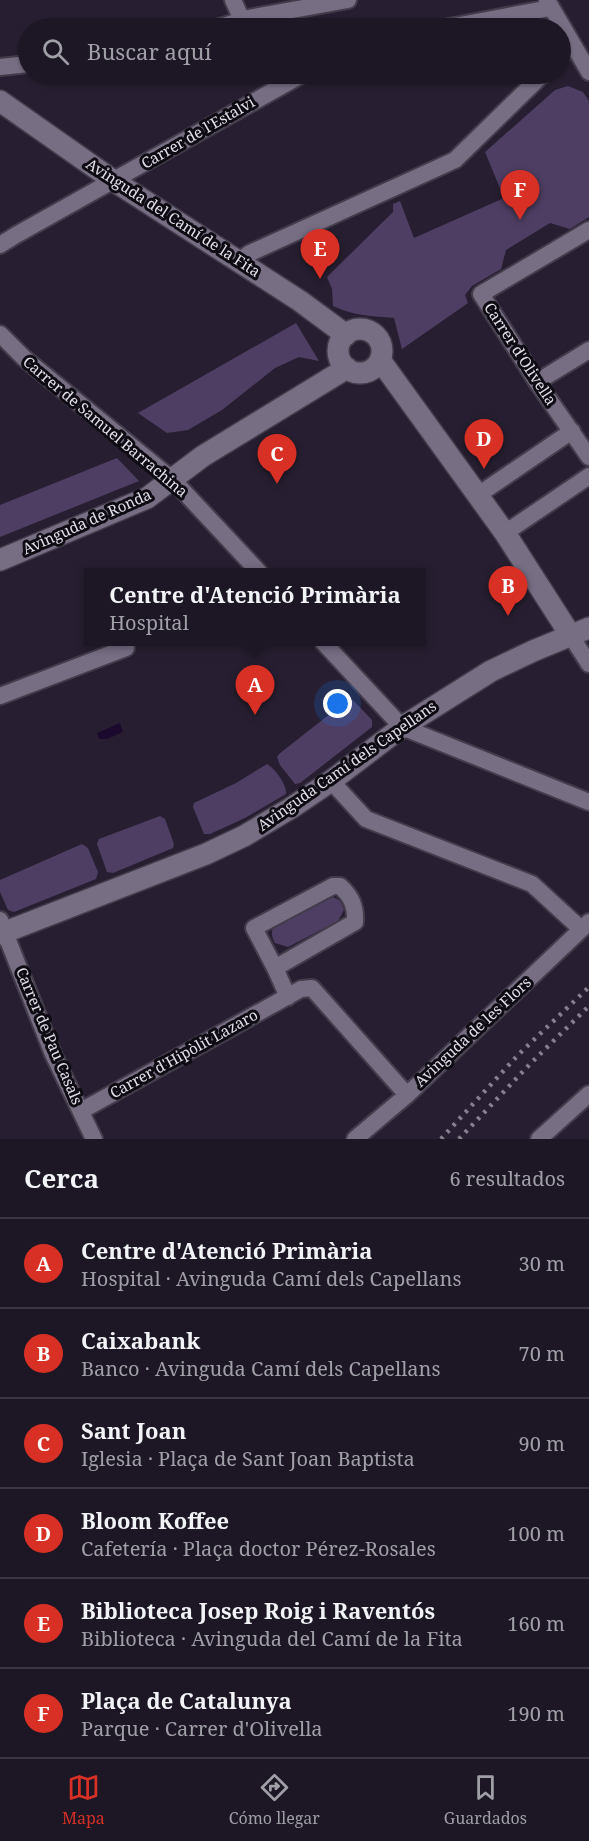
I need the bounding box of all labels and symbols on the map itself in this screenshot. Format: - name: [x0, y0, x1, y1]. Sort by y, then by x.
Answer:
- street label: Carrer de l'Estalvi: [137, 91, 258, 173]
- street label: Avinguda del Camí de la Fita: [83, 153, 264, 281]
- pin: F: [500, 170, 540, 220]
- pin: E: [300, 230, 340, 279]
- street label: Carrer d'Olivella: [480, 298, 561, 409]
- street label: Carrer de Samuel Barrachina: [19, 351, 192, 501]
- pin: D: [464, 420, 504, 469]
- pin: C: [258, 434, 296, 484]
- street label: Avinguda de Ronda: [19, 484, 154, 558]
- pin: B: [488, 566, 528, 616]
- pin: A: [236, 666, 274, 715]
- your location: [323, 689, 352, 718]
- street label: Avinguda Camí dels Capellans: [253, 695, 440, 835]
- street label: Carrer de Pau Casals: [12, 964, 88, 1107]
- street label: Avinguda de les Flors: [410, 972, 535, 1091]
- street label: Carrer d'Hipòlit Lazaro: [106, 1004, 261, 1102]

